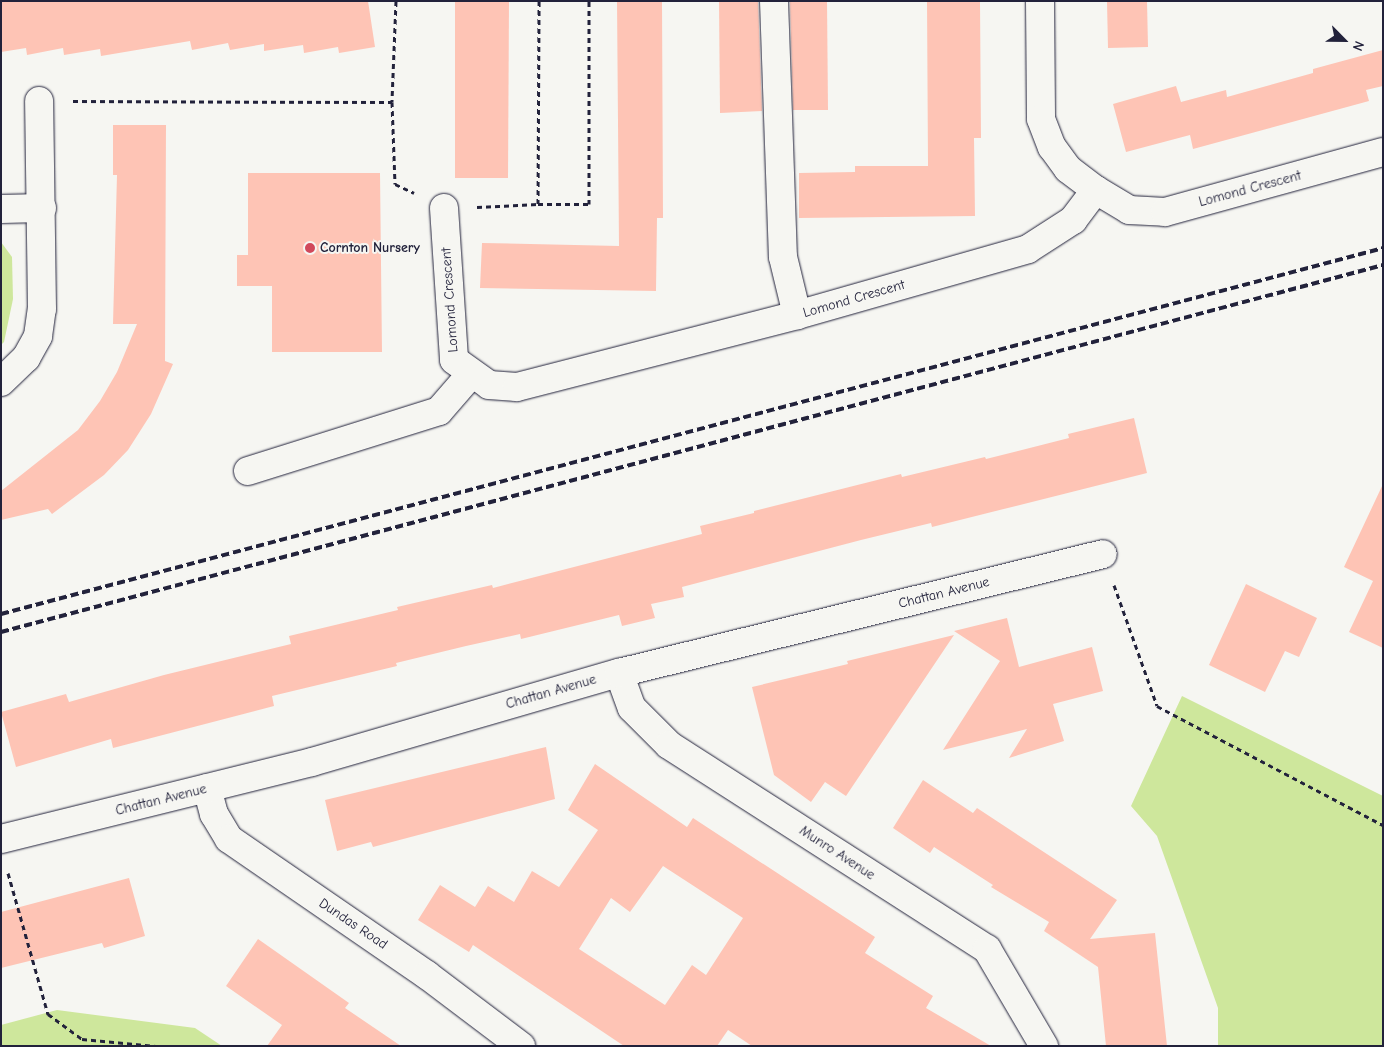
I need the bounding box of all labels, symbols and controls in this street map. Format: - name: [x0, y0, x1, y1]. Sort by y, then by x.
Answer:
- north arrow: [1319, 15, 1369, 65]
- text: N: [1349, 39, 1368, 54]
- street label: Lomond Crescent: [1197, 167, 1303, 211]
- place label: Cornton Nursery: [320, 240, 420, 256]
- marker: Cornton Nursery: [304, 242, 316, 254]
- street label: Lomond Crescent: [438, 247, 462, 353]
- street label: Lomond Crescent: [801, 276, 907, 322]
- street label: Chattan Avenue: [897, 574, 991, 612]
- street label: Chattan Avenue: [504, 671, 598, 713]
- street label: Chattan Avenue: [114, 781, 208, 819]
- street label: Munro Avenue: [796, 822, 878, 884]
- street label: Dundas Road: [316, 895, 390, 953]

